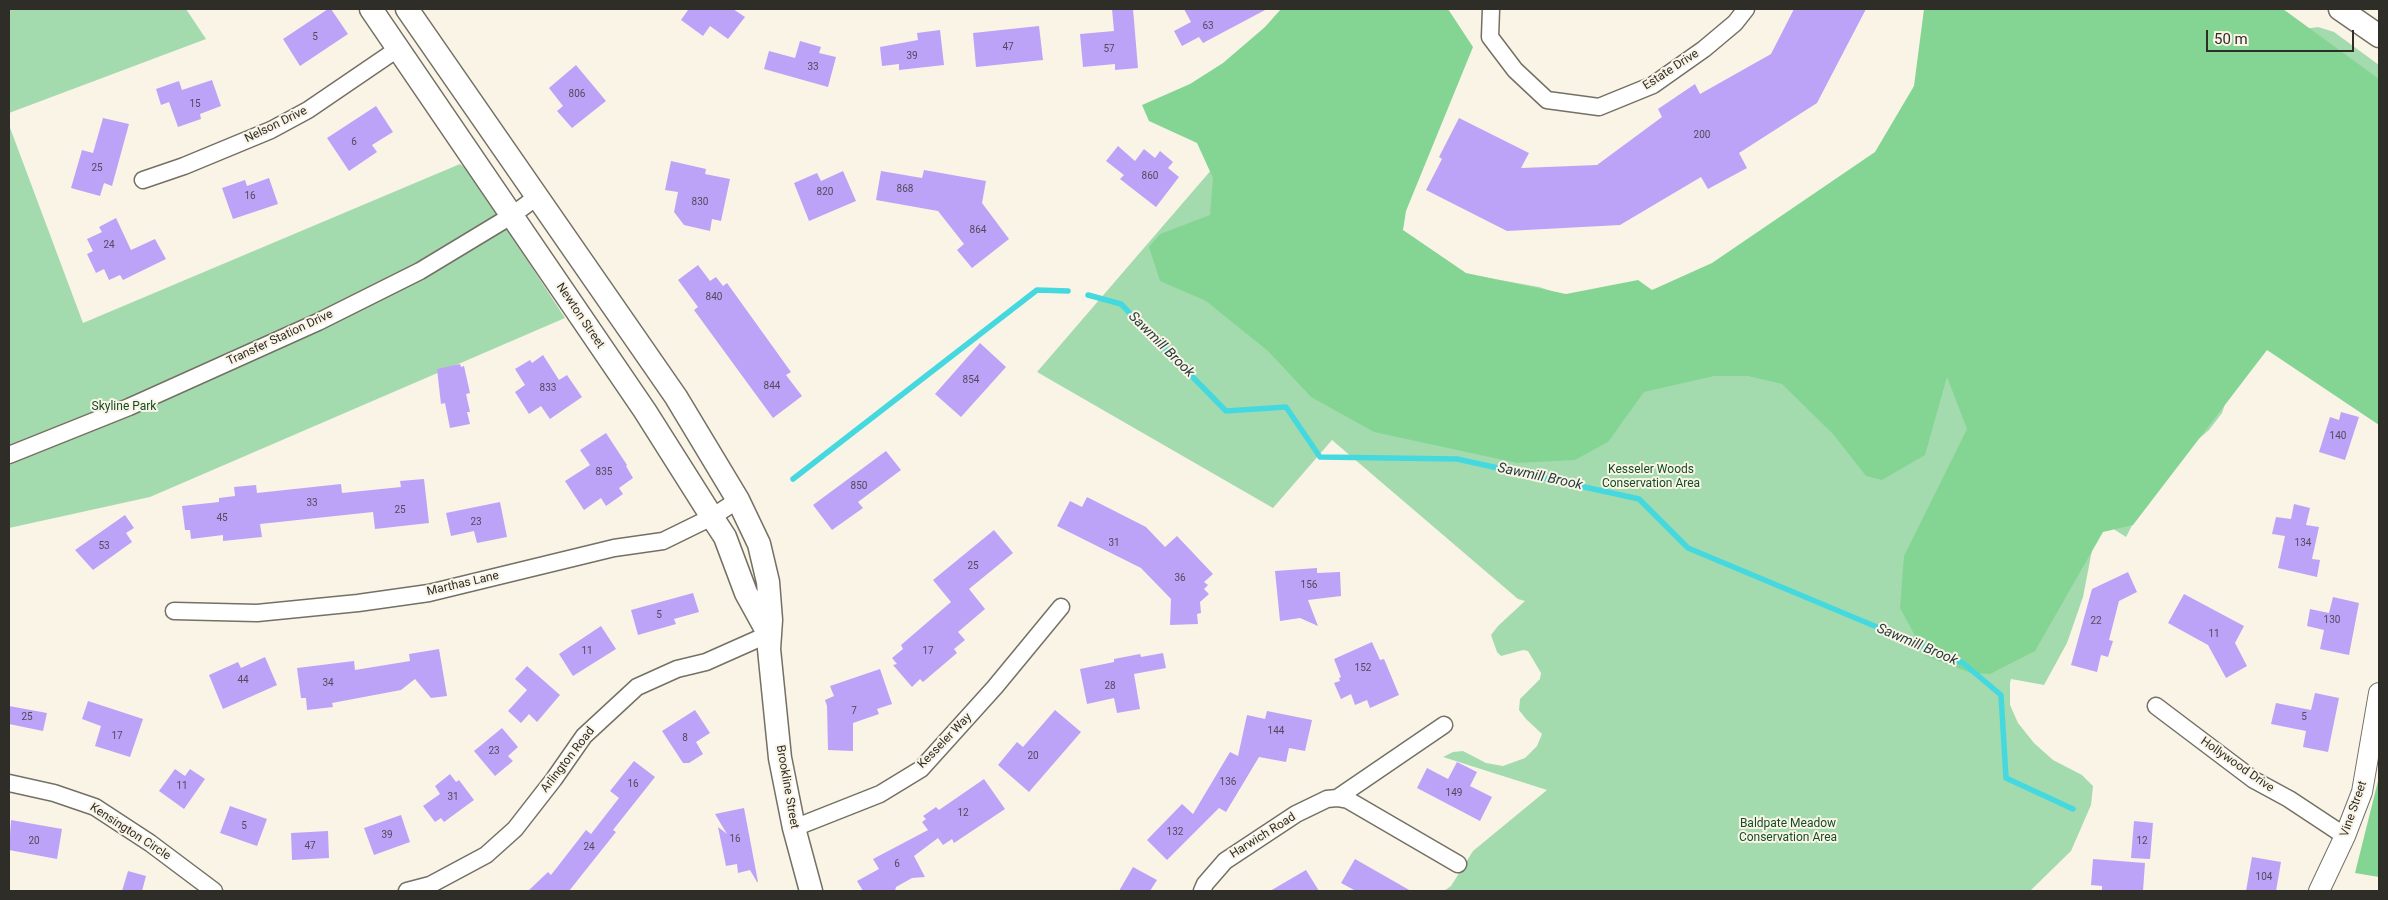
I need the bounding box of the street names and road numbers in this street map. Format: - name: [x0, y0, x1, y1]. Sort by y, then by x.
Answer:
- street label: Estate Drive: [1640, 47, 1702, 93]
- street label: Nelson Drive: [243, 104, 309, 146]
- street label: Newton Street: [553, 281, 607, 351]
- street label: Transfer Station Drive: [225, 307, 335, 369]
- street label: Marthas Lane: [426, 569, 500, 599]
- street label: Kesseler Way: [915, 710, 975, 772]
- street label: Arlington Road: [538, 724, 598, 796]
- street label: Hollywood Drive: [2198, 734, 2276, 796]
- street label: Brookline Street: [773, 744, 801, 830]
- street label: Vine Street: [2338, 779, 2370, 839]
- street label: Kensington Circle: [87, 801, 173, 863]
- street label: Harwich Road: [1228, 810, 1298, 862]

